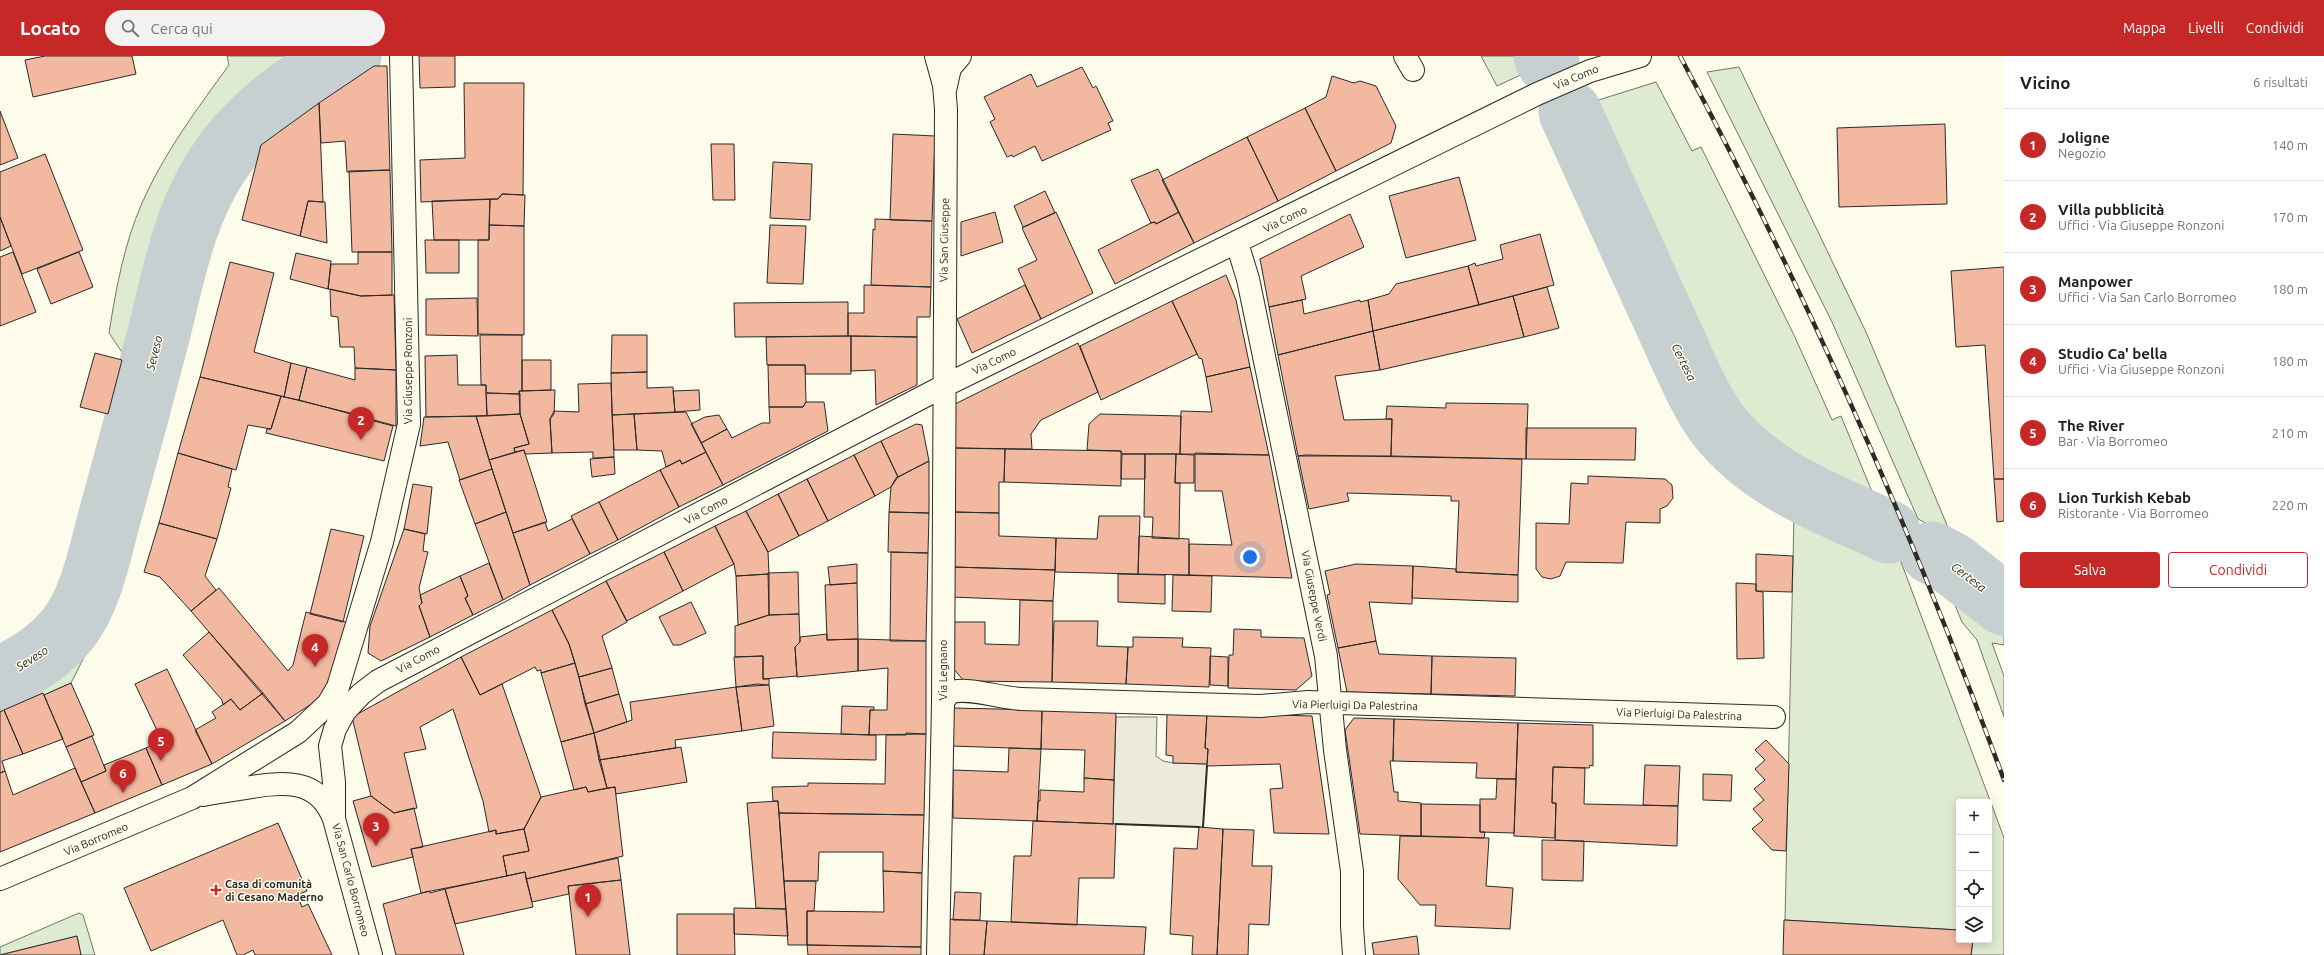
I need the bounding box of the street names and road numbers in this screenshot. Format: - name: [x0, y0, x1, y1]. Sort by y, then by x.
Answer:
- street label: Via Como: [1552, 62, 1600, 92]
- street label: Via San Giuseppe: [937, 198, 951, 282]
- street label: Via Como: [1261, 203, 1309, 235]
- street label: Via Giuseppe Ronzoni: [402, 318, 414, 424]
- street label: Via Como: [970, 345, 1018, 377]
- street label: Via Como: [682, 494, 730, 526]
- street label: Via Giuseppe Verdi: [1299, 549, 1329, 643]
- street label: Via Legnano: [937, 640, 949, 700]
- street label: Via Como: [394, 643, 442, 675]
- street label: Via Pierluigi Da Palestrina: [1292, 698, 1418, 712]
- street label: Via Pierluigi Da Palestrina: [1616, 706, 1742, 722]
- street label: Via Borromeo: [62, 820, 130, 858]
- street label: Via San Carlo Borromeo: [330, 822, 372, 938]

